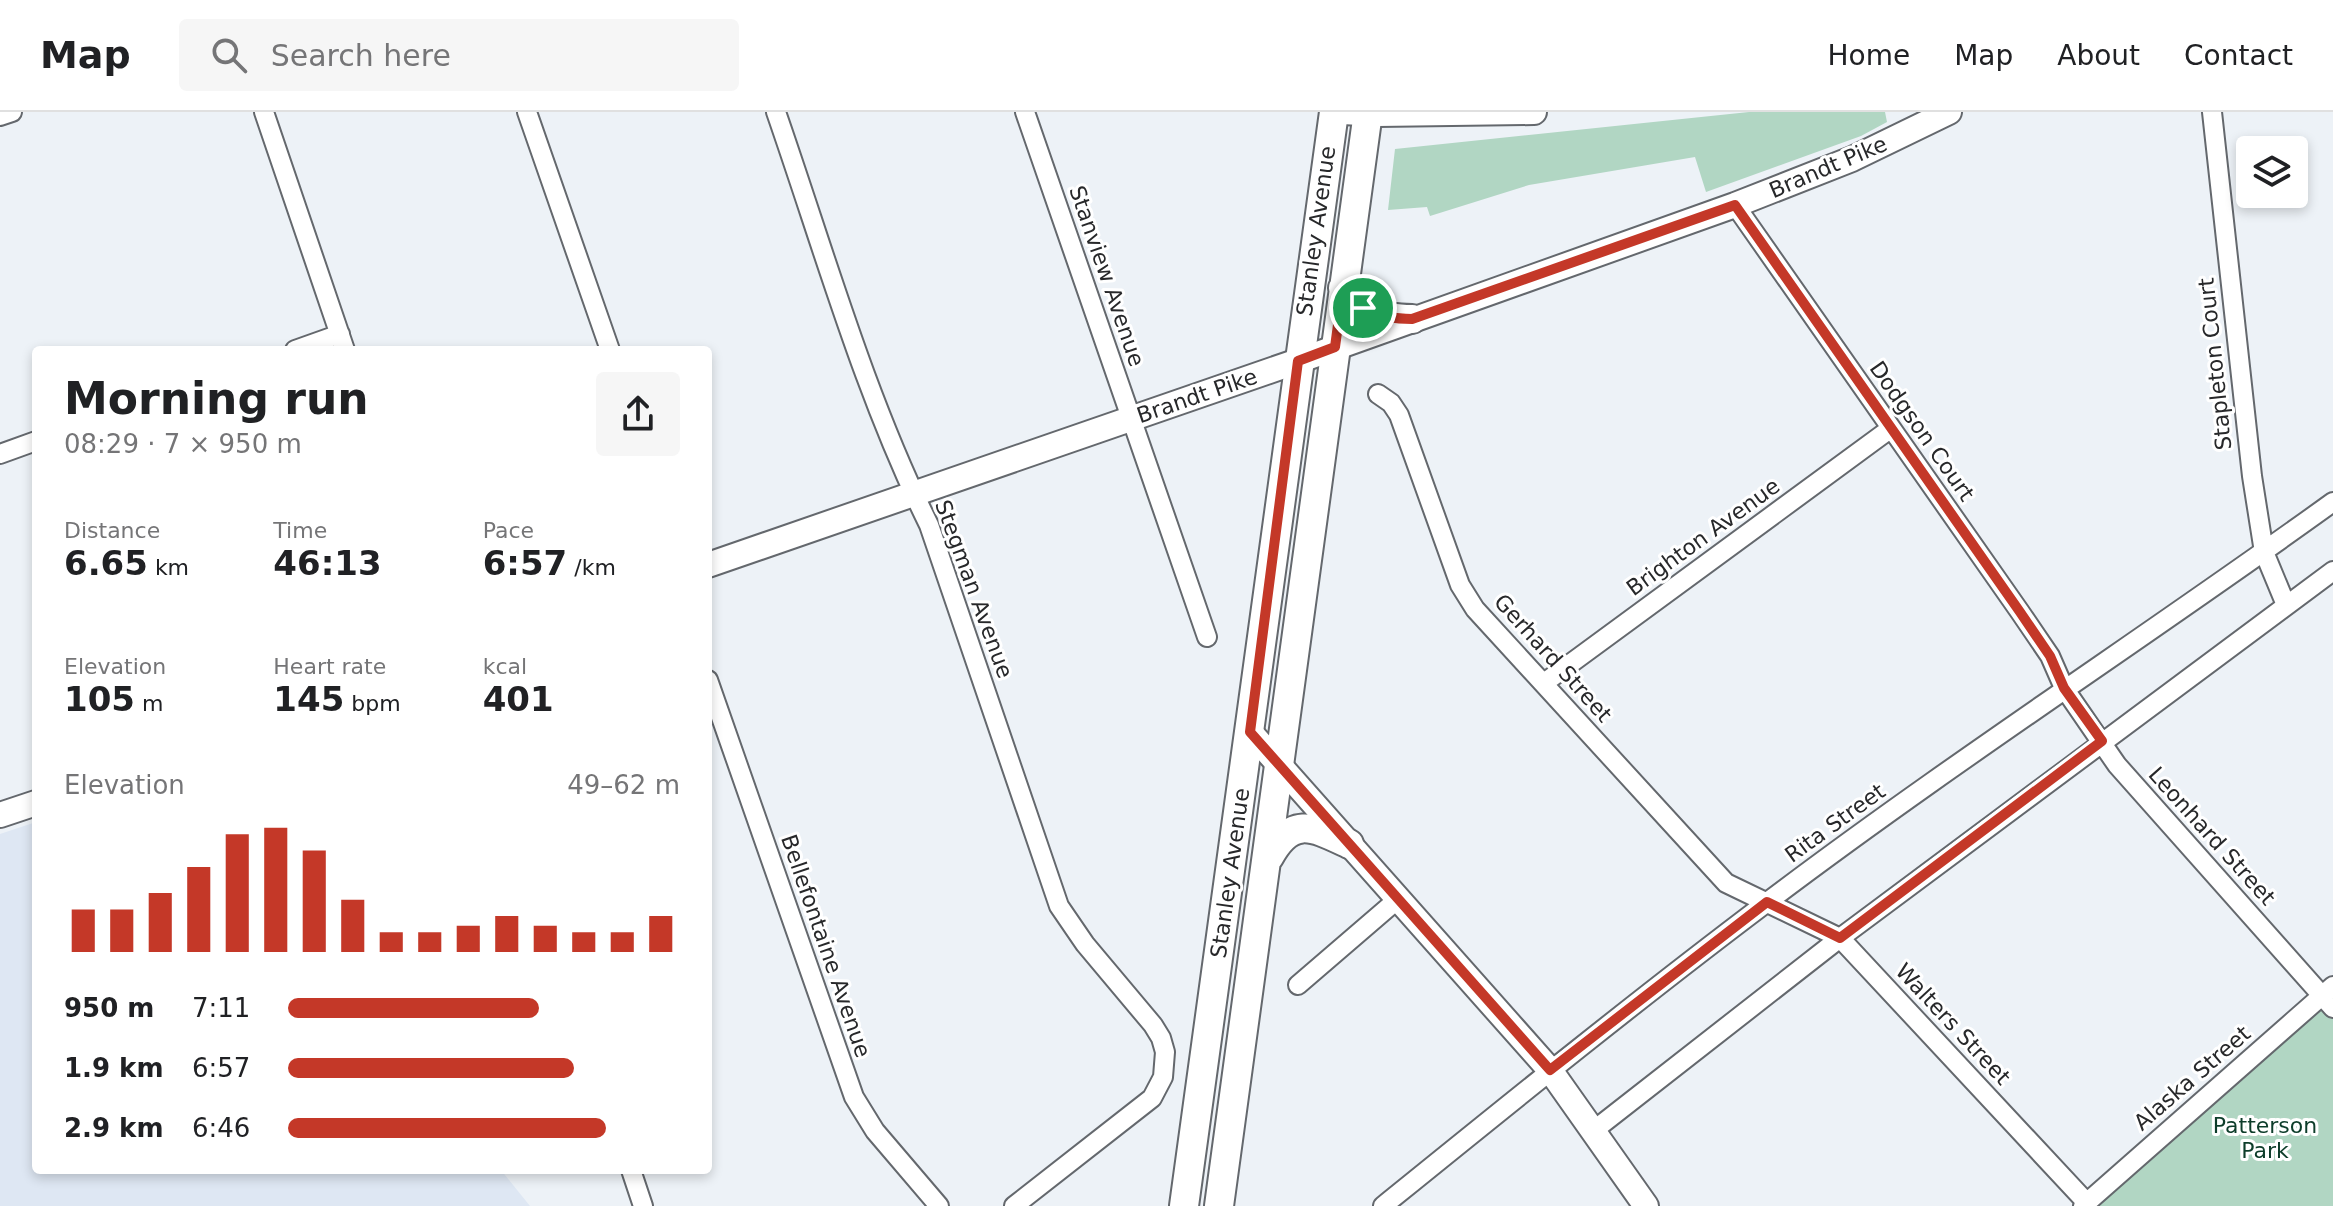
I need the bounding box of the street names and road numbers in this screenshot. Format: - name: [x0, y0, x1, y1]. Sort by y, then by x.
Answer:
- street label: Brandt Pike: [1765, 131, 1891, 203]
- street label: Stanley Avenue: [1292, 144, 1340, 318]
- street label: Stanview Avenue: [1064, 182, 1150, 370]
- street label: Stapleton Court: [2193, 276, 2236, 451]
- street label: Dodgson Court: [1865, 356, 1980, 506]
- street label: Brandt Pike: [1134, 364, 1260, 428]
- street label: Brighton Avenue: [1622, 473, 1784, 601]
- street label: Stegman Avenue: [930, 497, 1018, 681]
- street label: Gerhard Street: [1489, 589, 1617, 727]
- street label: Leonhard Street: [2144, 762, 2281, 910]
- street label: Rita Street: [1780, 778, 1890, 868]
- street label: Stanley Avenue: [1206, 786, 1254, 960]
- street label: Bellefontaine Avenue: [776, 831, 876, 1061]
- street label: Walters Street: [1891, 958, 2016, 1090]
- street label: Alaska Street: [2129, 1021, 2255, 1135]

